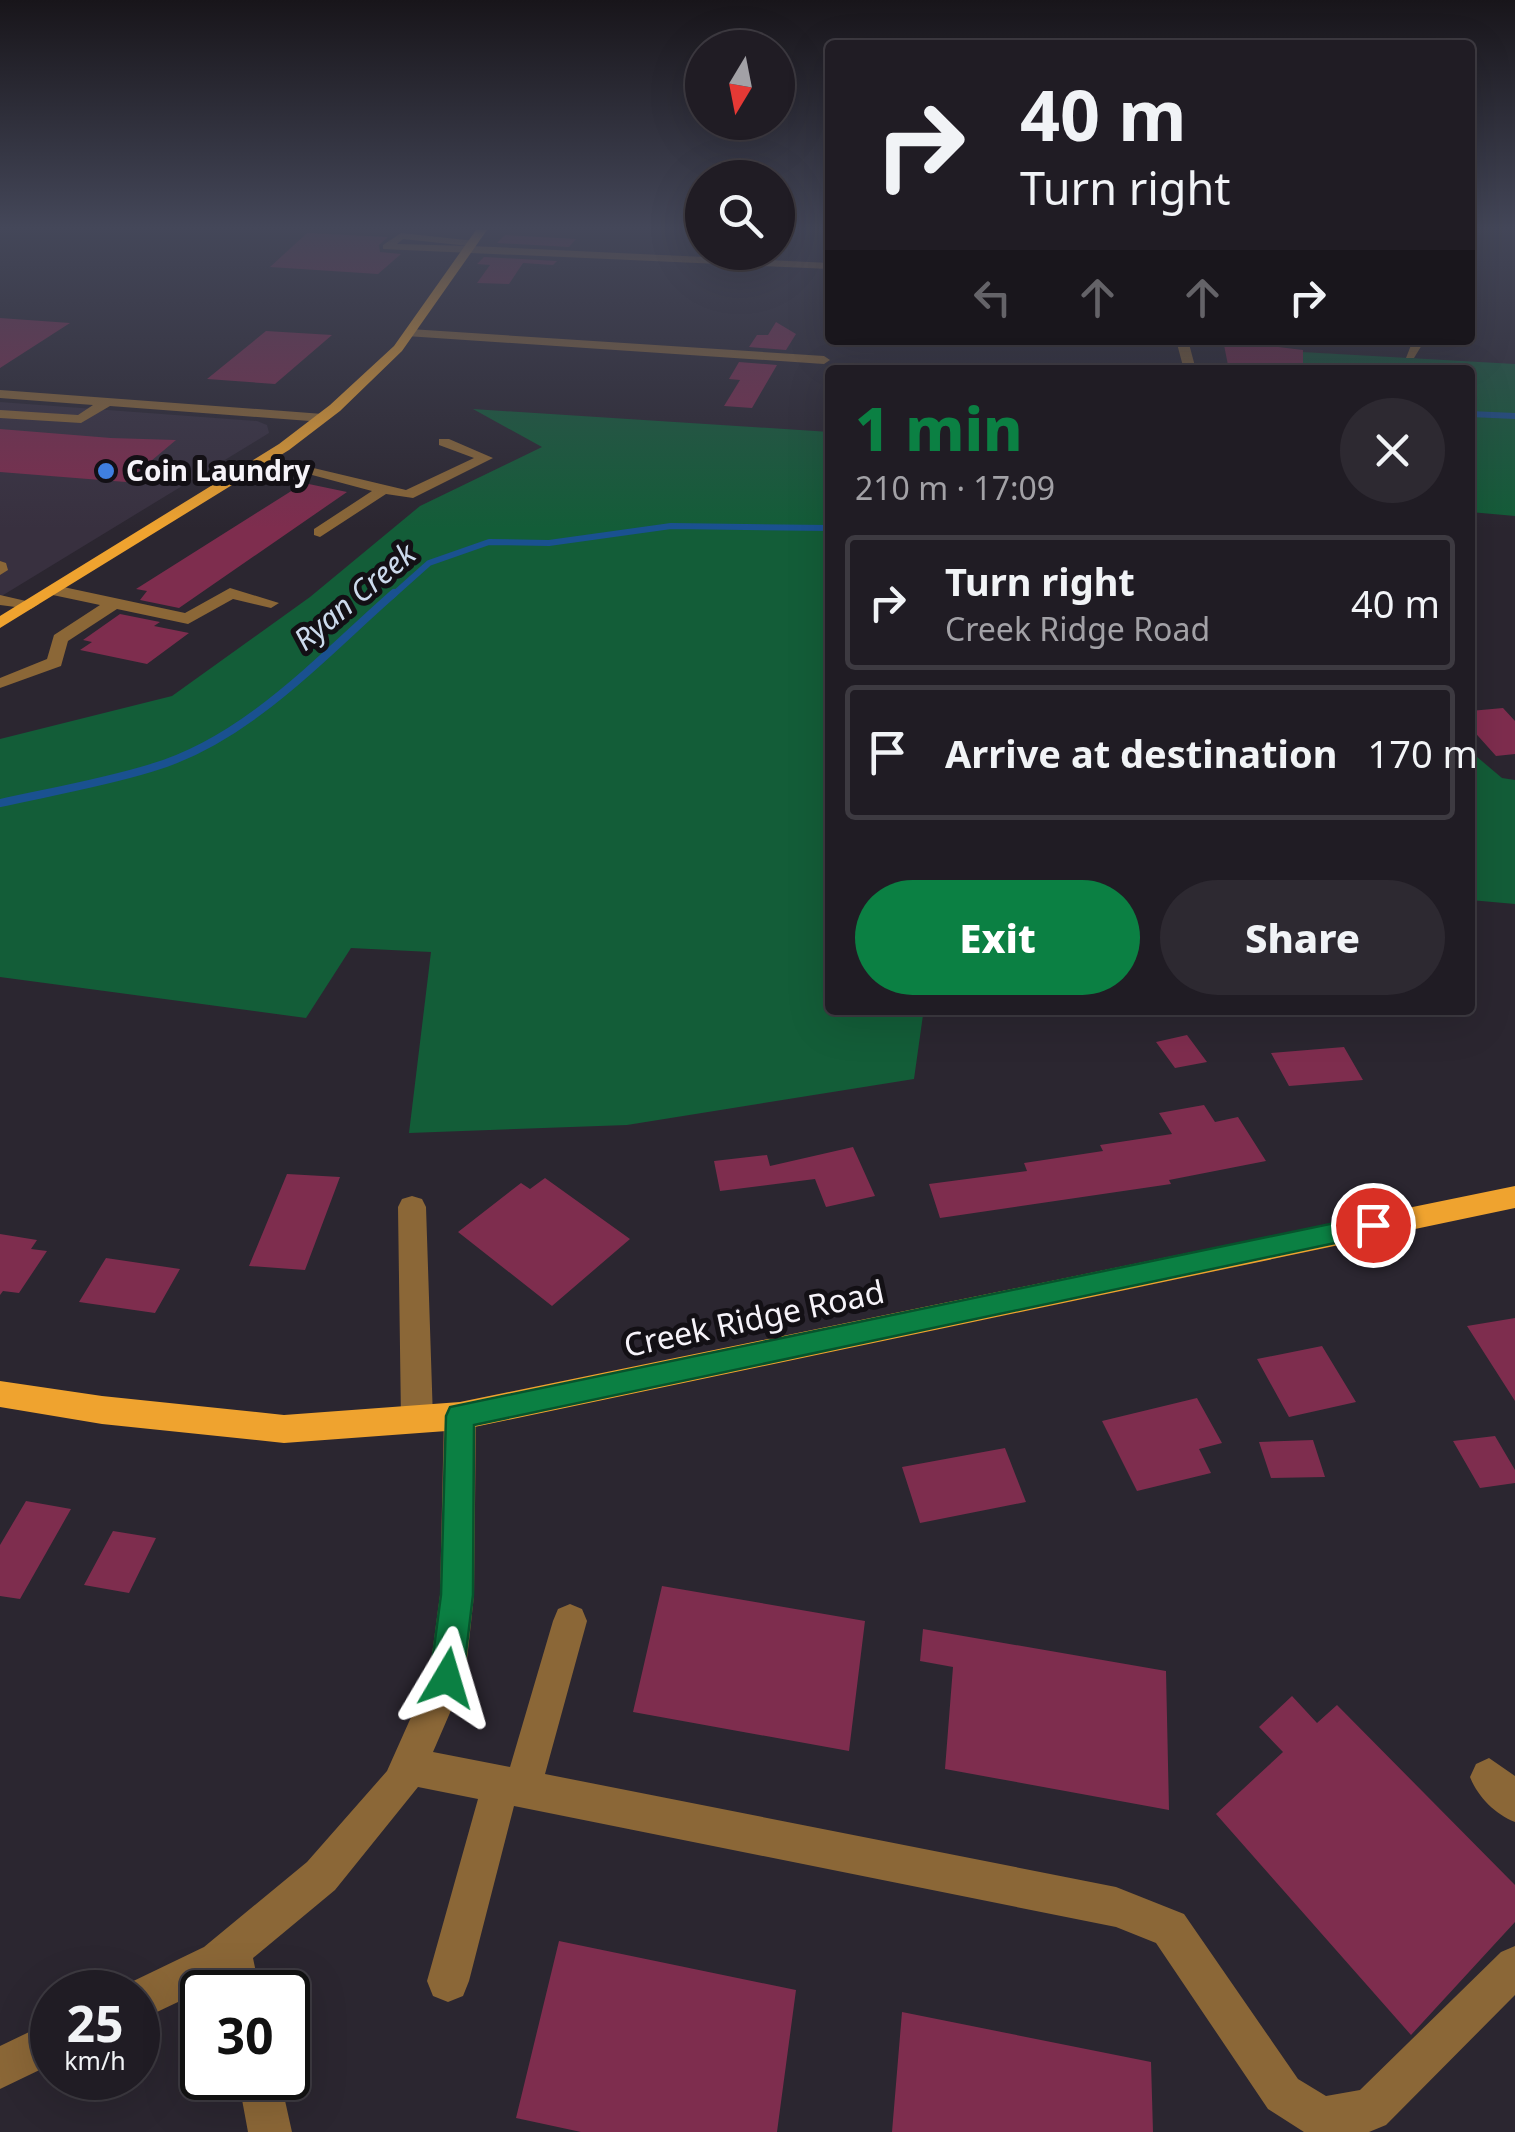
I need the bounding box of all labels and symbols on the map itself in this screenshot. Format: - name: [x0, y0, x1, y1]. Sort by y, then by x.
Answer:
- north arrow: [685, 30, 795, 140]
- place label: Coin Laundry: [126, 451, 310, 489]
- marker: Coin Laundry: [95, 460, 117, 482]
- water label: Ryan Creek: [284, 532, 424, 659]
- pin: [1331, 1183, 1416, 1268]
- street label: Creek Ridge Road: [620, 1269, 888, 1366]
- position arrow: [395, 1626, 499, 1730]
- speed limit sign: 30: [180, 1970, 310, 2100]

